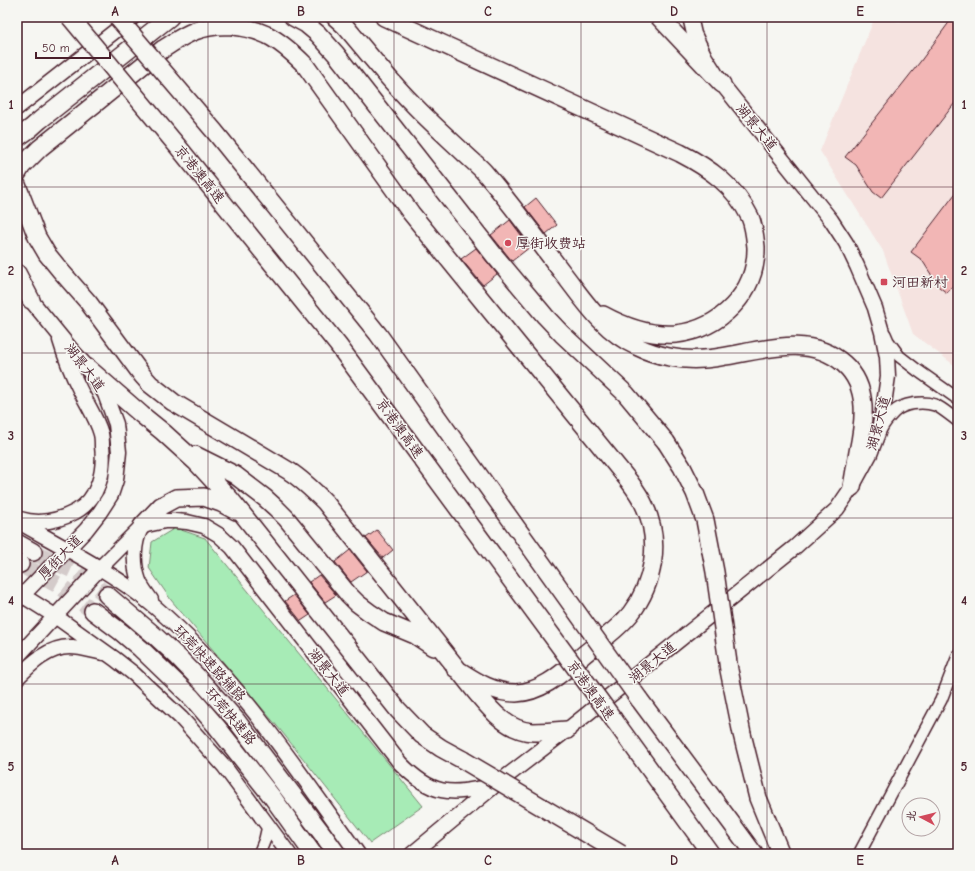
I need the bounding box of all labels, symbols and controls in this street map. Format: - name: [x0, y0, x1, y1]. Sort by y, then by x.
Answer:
- text: A: [111, 4, 119, 19]
- text: B: [297, 4, 305, 19]
- text: C: [484, 4, 492, 19]
- text: D: [670, 4, 678, 19]
- text: E: [856, 4, 864, 19]
- scale bar: [36, 34, 110, 60]
- text: 50 m: [42, 41, 70, 55]
- text: 1: [8, 97, 14, 112]
- text: 1: [961, 97, 967, 112]
- street label: 湖景大道: [732, 100, 781, 154]
- street label: 京港澳高速: [171, 142, 228, 207]
- place label: 厚街收费站: [516, 235, 586, 252]
- marker: 厚街收费站: [503, 238, 513, 248]
- text: 2: [8, 263, 14, 278]
- text: 2: [961, 263, 967, 278]
- place label: 河田新村: [892, 274, 948, 291]
- marker: 河田新村: [879, 277, 889, 287]
- street label: 湖景大道: [61, 340, 108, 395]
- street label: 湖景大道: [863, 394, 894, 452]
- street label: 京港澳高速: [372, 395, 427, 462]
- text: 3: [8, 428, 14, 443]
- text: 3: [961, 428, 967, 443]
- street label: 厚街大道: [35, 531, 86, 583]
- text: 4: [8, 593, 14, 608]
- text: 4: [961, 593, 967, 608]
- street label: 环莞快速路辅路: [170, 622, 249, 705]
- street label: 湖景大道: [625, 638, 679, 687]
- street label: 湖景大道: [305, 645, 353, 700]
- street label: 京港澳高速: [563, 657, 618, 724]
- street label: 环莞快速路: [202, 684, 260, 749]
- text: 5: [8, 759, 15, 774]
- text: 5: [961, 759, 968, 774]
- north arrow: [901, 797, 941, 837]
- text: 北: [904, 810, 919, 822]
- text: A: [111, 853, 119, 868]
- text: B: [297, 853, 305, 868]
- text: C: [484, 853, 492, 868]
- text: D: [670, 853, 678, 868]
- text: E: [856, 853, 864, 868]

